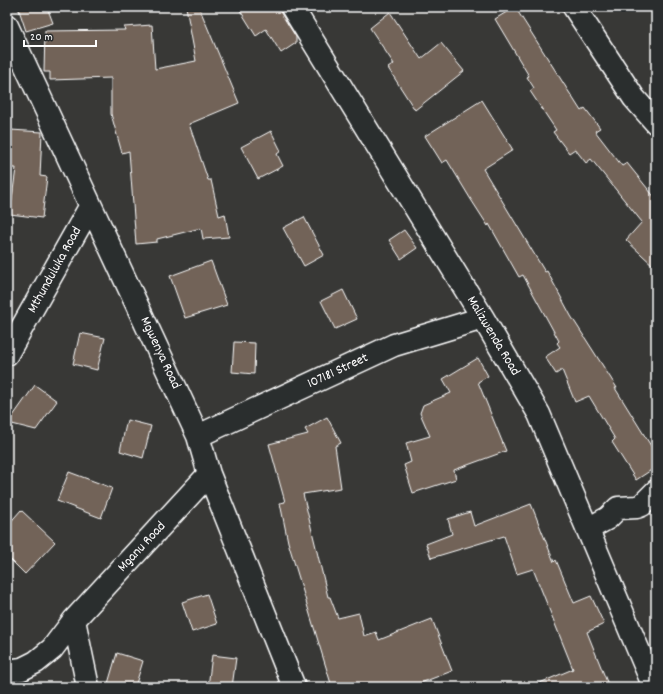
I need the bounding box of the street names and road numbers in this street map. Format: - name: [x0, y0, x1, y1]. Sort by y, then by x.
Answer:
- street label: Mthunduluka Road: [23, 223, 87, 317]
- street label: Malizwenda Road: [461, 292, 525, 380]
- street label: Mgwenya Road: [135, 314, 185, 392]
- street label: 107181 Street: [304, 348, 372, 394]
- street label: Mganu Road: [113, 517, 171, 577]

